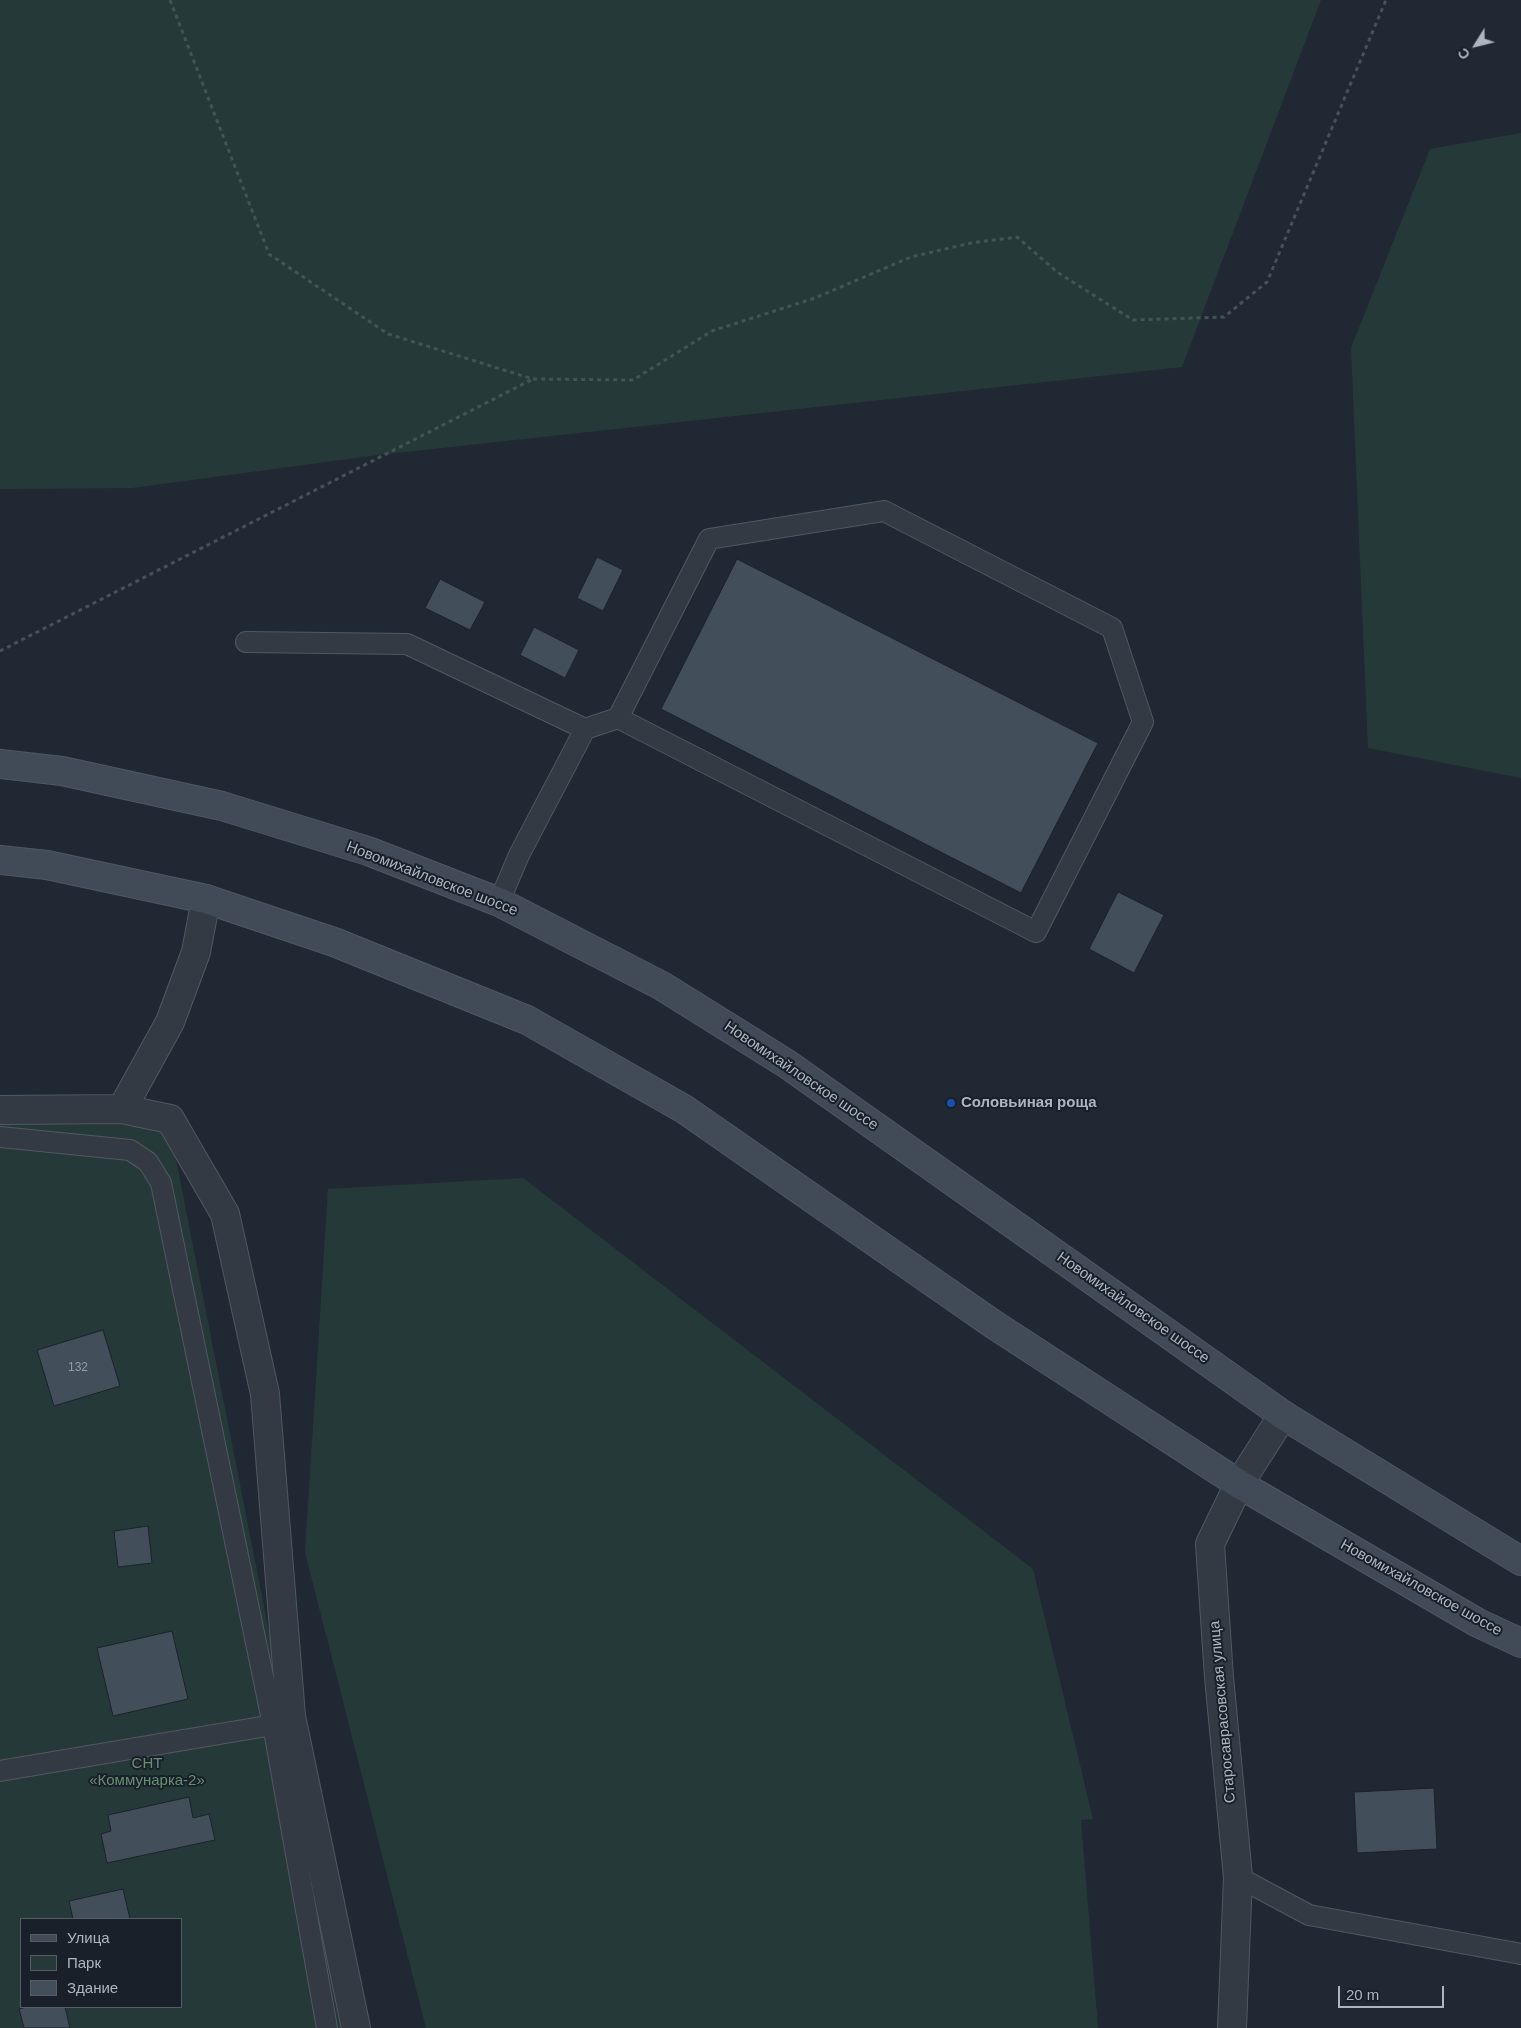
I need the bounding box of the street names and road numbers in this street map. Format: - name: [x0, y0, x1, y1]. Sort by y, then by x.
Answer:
- street label: Новомихайловское шоссе: [344, 838, 520, 920]
- street label: Новомихайловское шоссе: [721, 1018, 881, 1134]
- street label: Новомихайловское шоссе: [1053, 1248, 1213, 1368]
- street label: Новомихайловское шоссе: [1337, 1536, 1505, 1640]
- street label: Старосаврасовская улица: [1206, 1620, 1240, 1804]

